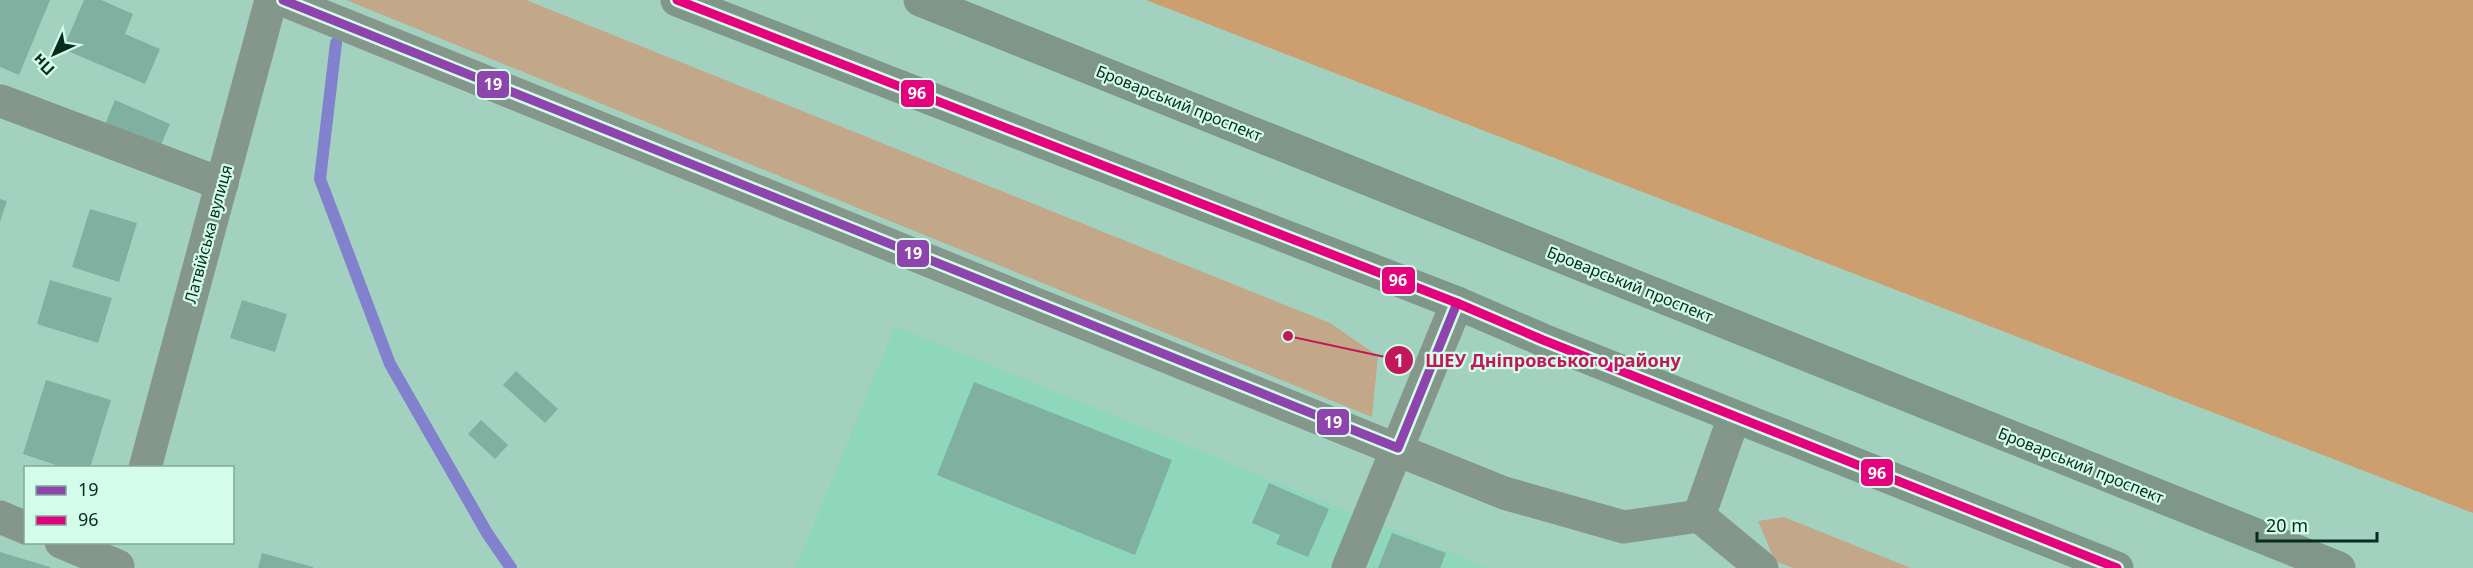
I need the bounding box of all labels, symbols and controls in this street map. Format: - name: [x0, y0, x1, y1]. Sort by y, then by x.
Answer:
- north arrow: [24, 24, 84, 84]
- text: Пн: [28, 49, 59, 80]
- street label: Броварський проспект: [1093, 60, 1266, 147]
- line badge: 19: [476, 70, 510, 99]
- text: 19: [484, 73, 502, 95]
- line badge: 96: [900, 79, 935, 108]
- text: 96: [908, 82, 926, 104]
- street label: Латвійська вулиця: [179, 162, 237, 306]
- line badge: 19: [896, 239, 930, 268]
- street label: Броварський проспект: [1544, 241, 1717, 328]
- text: 19: [904, 242, 922, 264]
- line badge: 96: [1381, 266, 1416, 295]
- text: 96: [1389, 269, 1407, 291]
- callout: ШЕУ Дніпровського району: [1384, 342, 1693, 378]
- text: 1: [1394, 348, 1404, 372]
- text: ШЕУ Дніпровського району: [1425, 348, 1682, 372]
- line badge: 19: [1316, 408, 1350, 436]
- text: 19: [1324, 411, 1342, 433]
- street label: Броварський проспект: [1995, 422, 2168, 509]
- line badge: 96: [1860, 458, 1894, 487]
- text: 96: [1868, 462, 1886, 484]
- legend: [24, 466, 234, 544]
- text: 19: [78, 477, 99, 501]
- scale bar: [2257, 505, 2377, 543]
- text: 96: [78, 507, 99, 531]
- text: 20 m: [2266, 513, 2308, 537]

